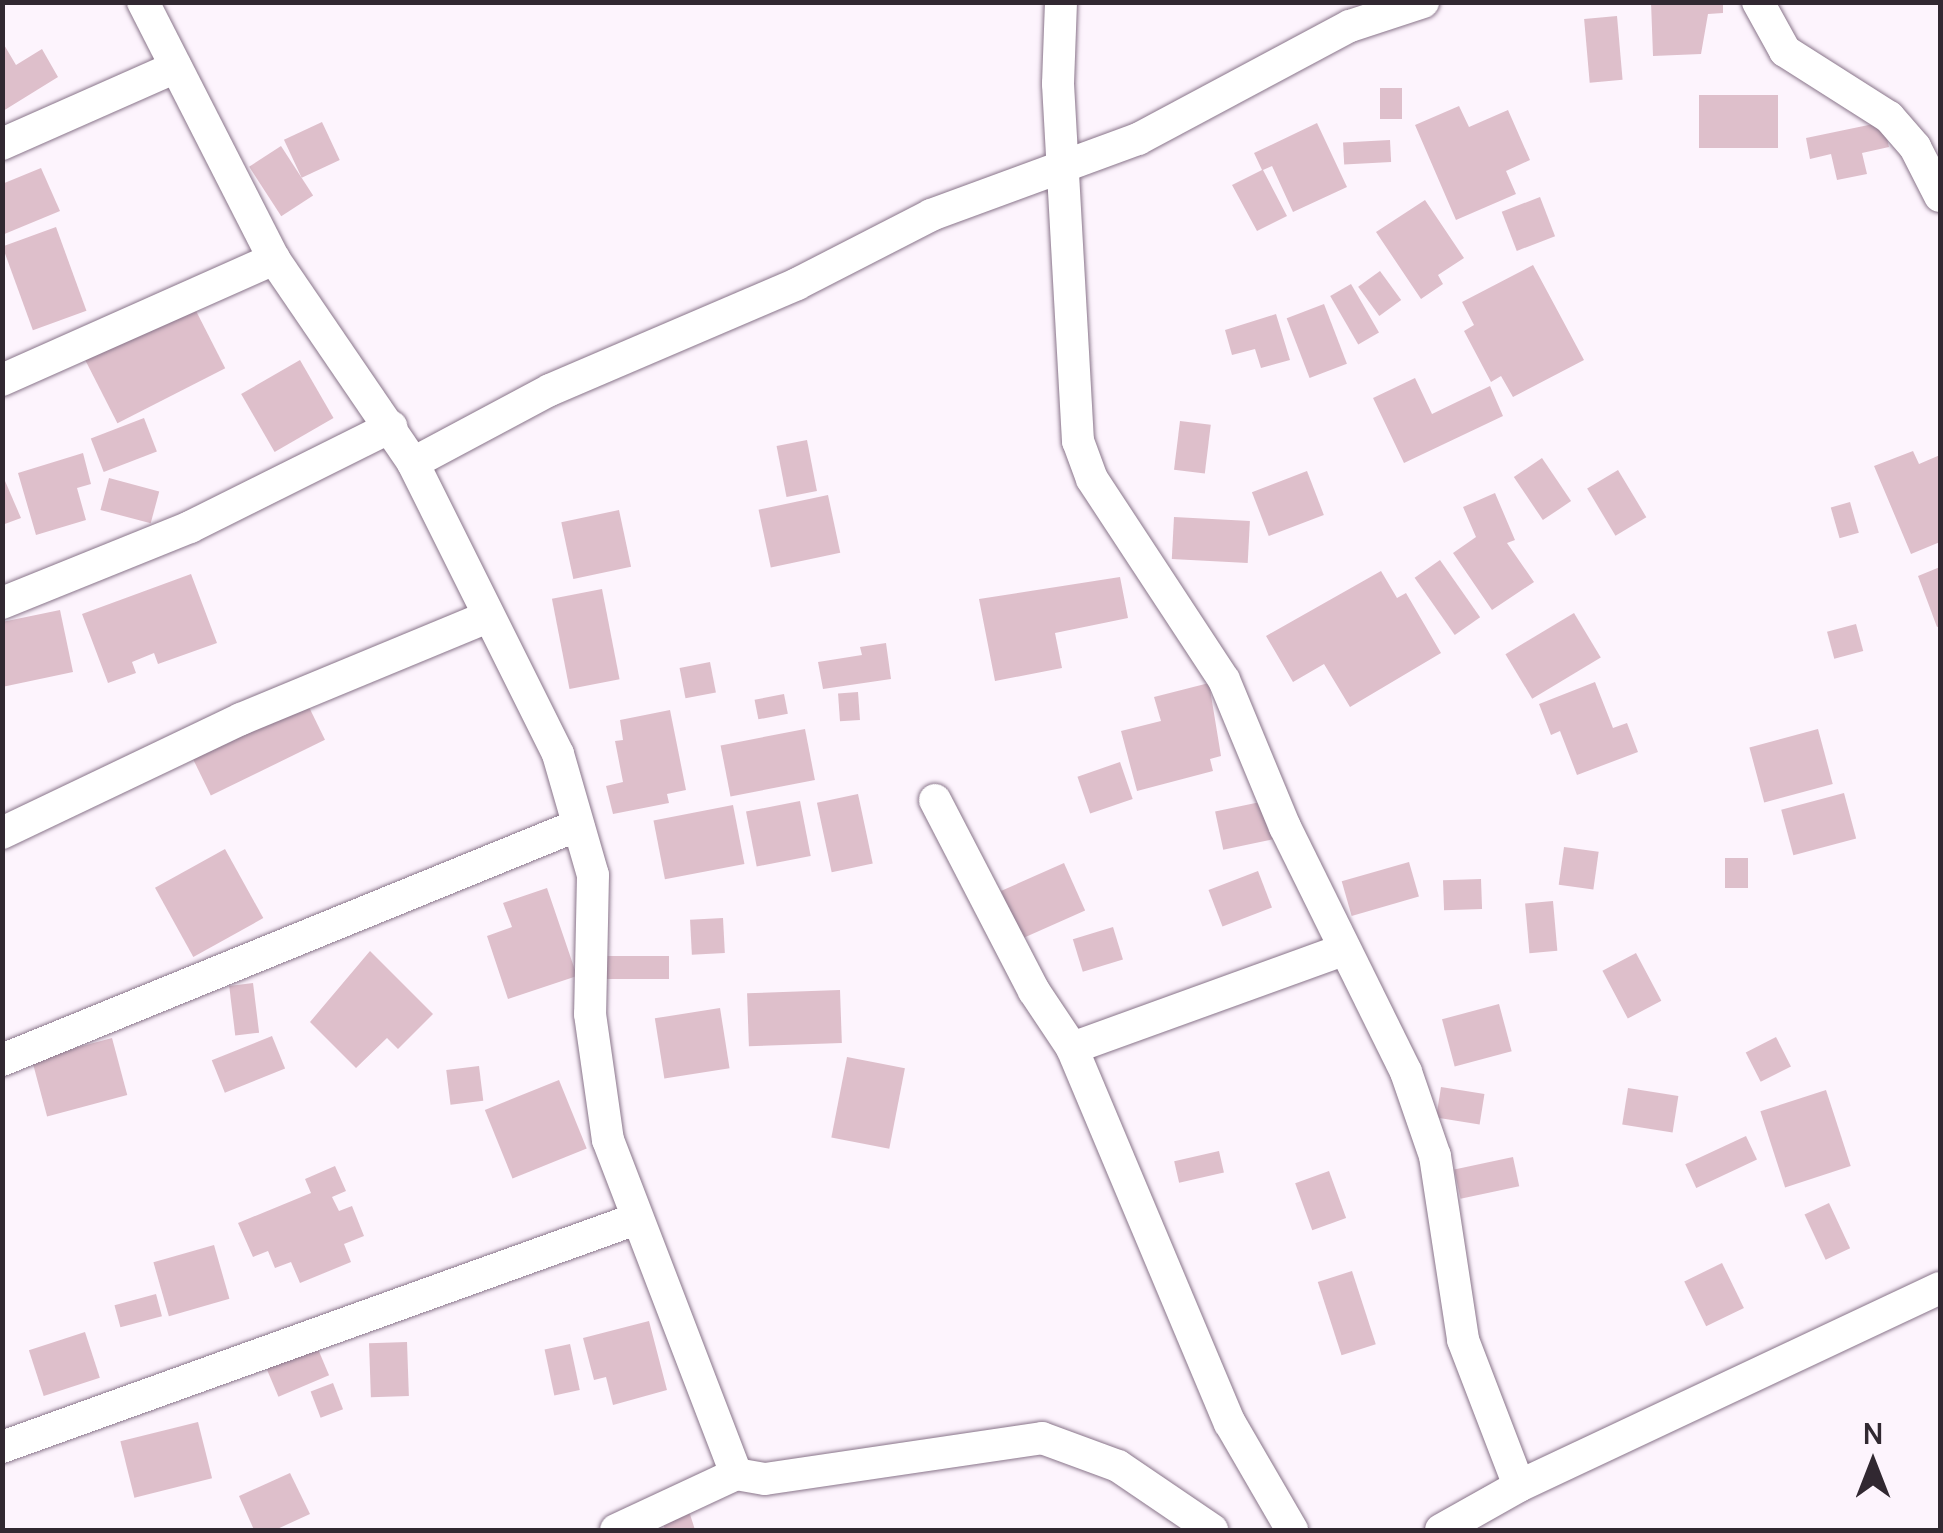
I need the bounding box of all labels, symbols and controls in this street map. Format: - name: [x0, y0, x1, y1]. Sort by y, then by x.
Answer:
- north arrow: [1823, 1413, 1923, 1513]
- text: N: [1863, 1414, 1883, 1452]

